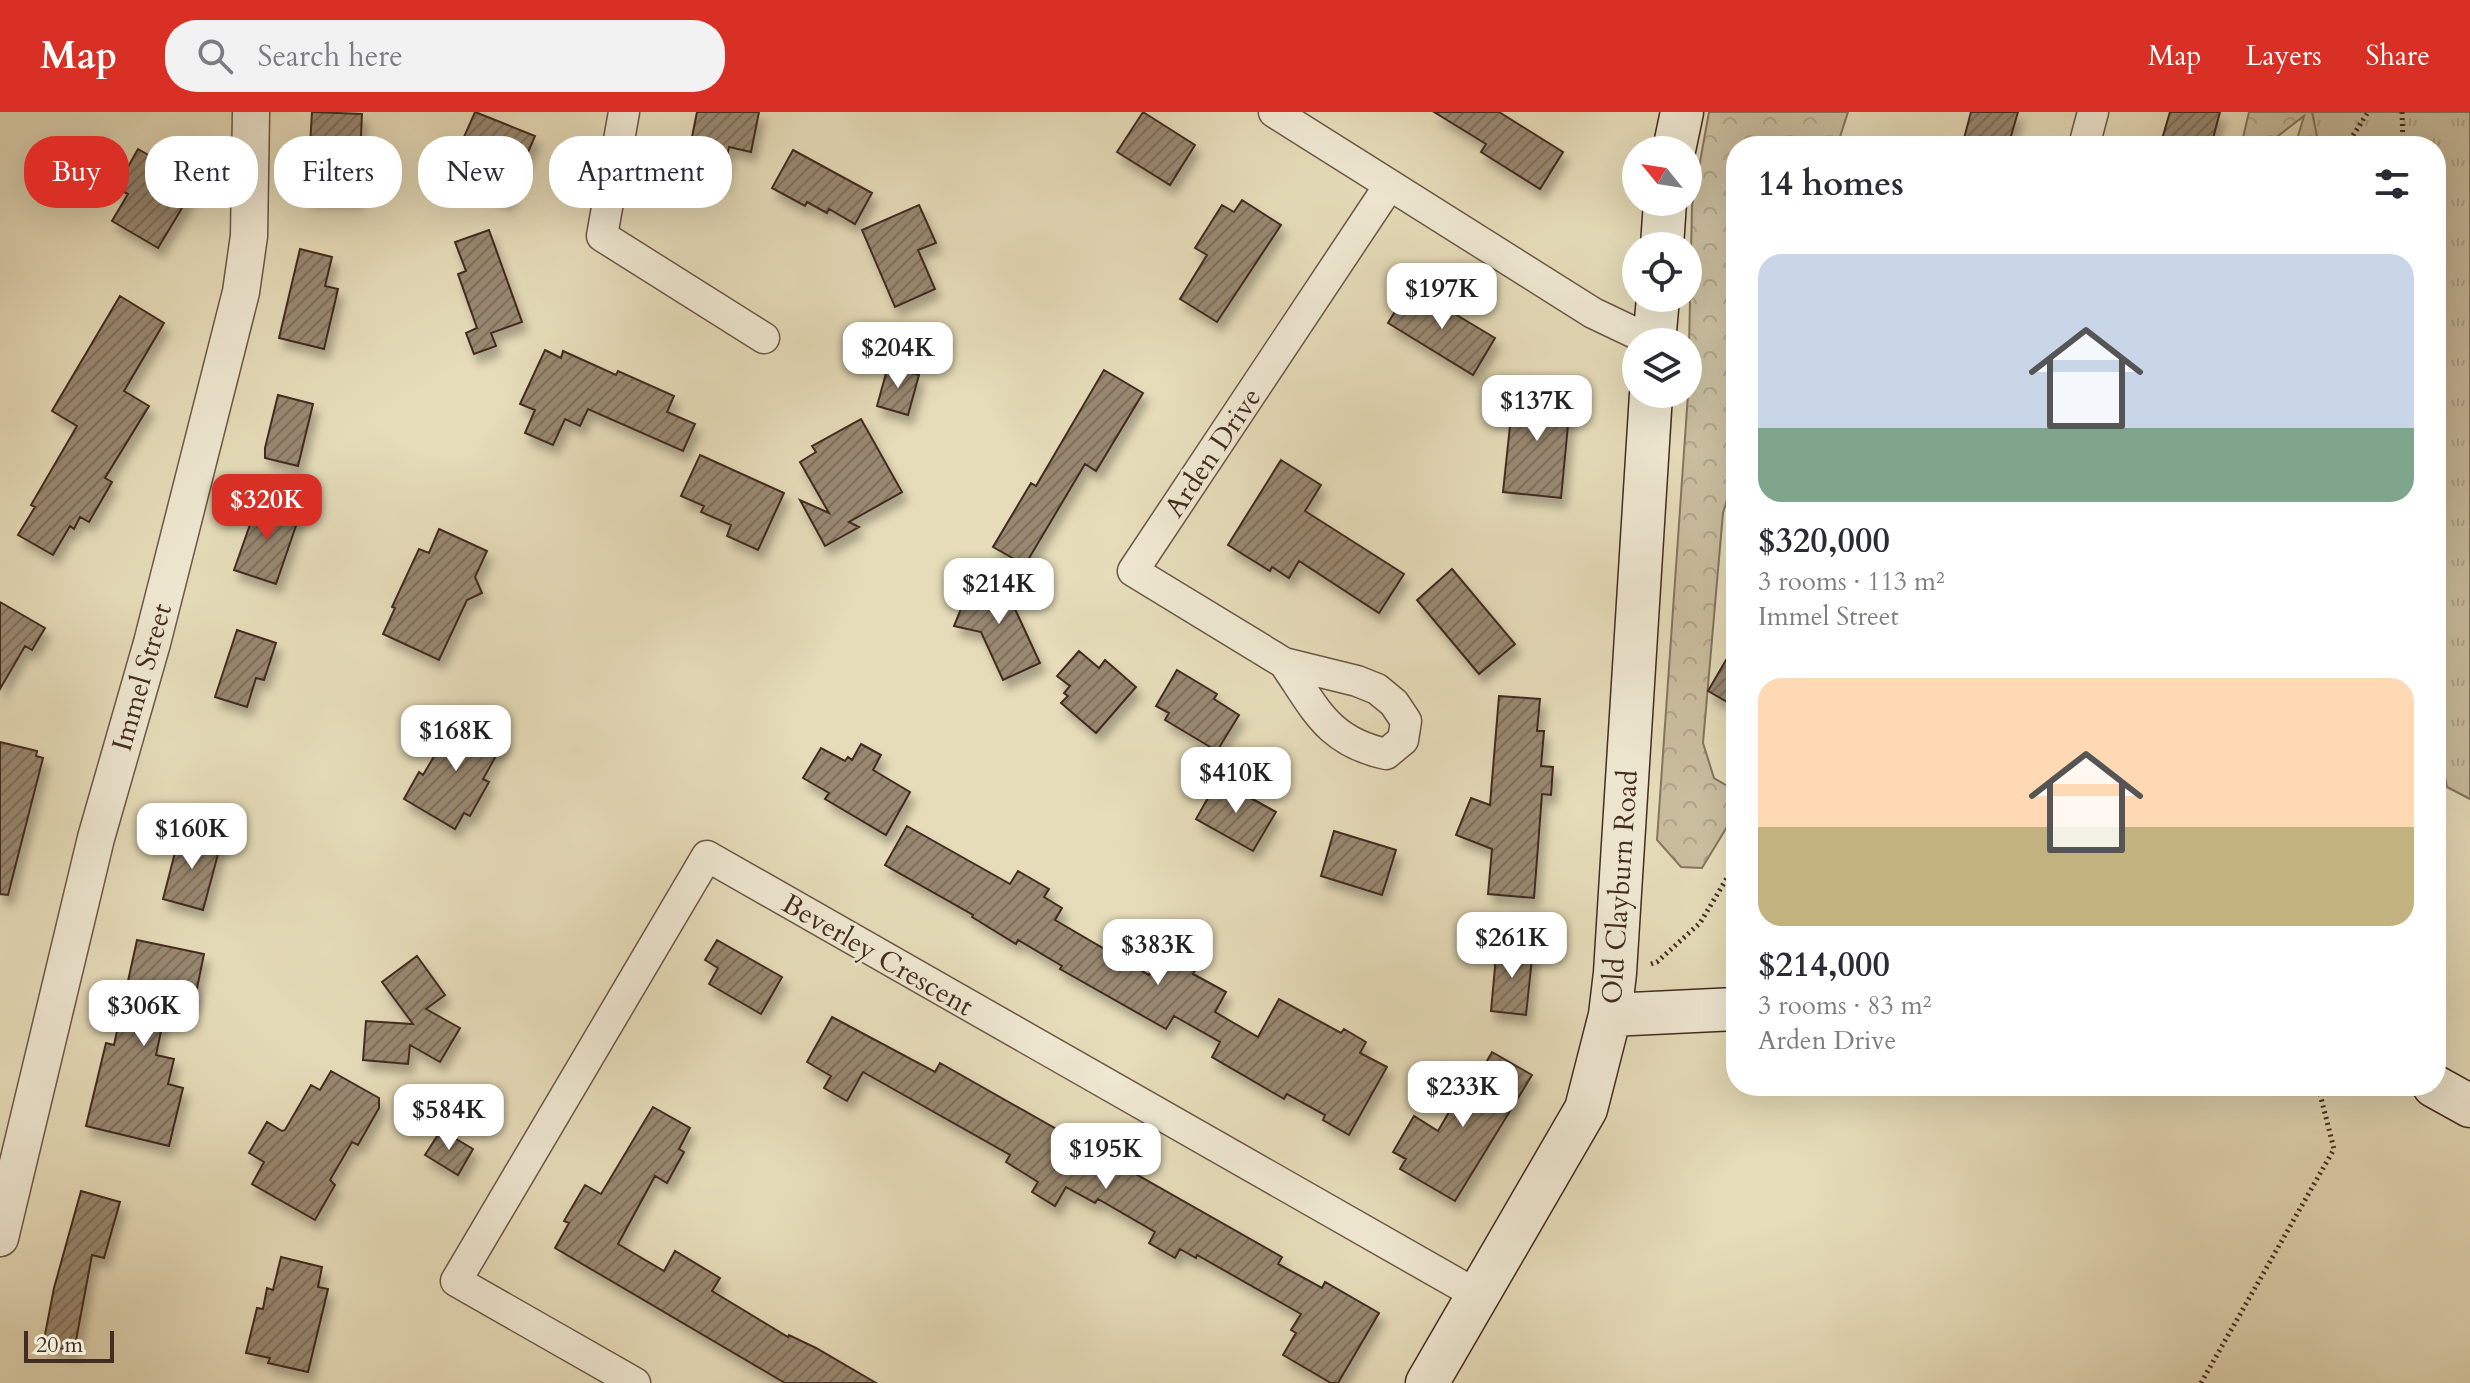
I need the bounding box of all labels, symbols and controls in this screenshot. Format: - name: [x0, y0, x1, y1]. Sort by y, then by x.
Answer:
- search box: [165, 20, 725, 92]
- text: Map: [40, 30, 117, 82]
- icon: search: [193, 34, 237, 78]
- text: Search here: [257, 36, 403, 77]
- text: Map: [2148, 37, 2201, 75]
- text: Layers: [2245, 37, 2322, 75]
- text: Share: [2366, 37, 2430, 75]
- chip: Buy: [24, 136, 129, 208]
- chip: Rent: [145, 136, 258, 208]
- chip: Filters: [274, 136, 402, 208]
- chip: New: [418, 136, 533, 208]
- chip: Apartment: [549, 136, 732, 208]
- north arrow: [1622, 136, 1702, 216]
- map controls: [1622, 136, 1702, 408]
- text: 14 homes: [1758, 161, 1904, 207]
- icon: filters: [2370, 162, 2414, 206]
- button: locate: [1622, 232, 1702, 312]
- pin: $197K: [1386, 263, 1498, 331]
- text: $197K: [1405, 271, 1479, 306]
- icon: home: [2014, 306, 2158, 450]
- pin: $204K: [842, 322, 954, 390]
- button: layers: [1622, 328, 1702, 408]
- text: $204K: [861, 330, 935, 365]
- pin: $137K: [1481, 375, 1593, 443]
- street label: Arden Drive: [1155, 380, 1270, 525]
- text: $137K: [1500, 383, 1574, 418]
- pin: $320K: [211, 474, 323, 542]
- text: $320K: [230, 482, 304, 517]
- text: $320,000: [1758, 518, 1890, 564]
- pin: $214K: [943, 558, 1055, 626]
- text: 3 rooms · 113 m²: [1758, 564, 1945, 599]
- text: $214K: [962, 566, 1036, 601]
- street label: Immel Street: [103, 599, 181, 755]
- text: Immel Street: [1758, 599, 1899, 634]
- pin: $168K: [400, 705, 512, 773]
- text: $168K: [419, 713, 493, 748]
- icon: home: [2014, 730, 2158, 874]
- pin: $410K: [1180, 747, 1292, 815]
- text: $410K: [1199, 755, 1273, 790]
- street label: Old Clayburn Road: [1593, 769, 1647, 1005]
- pin: $160K: [136, 803, 248, 871]
- text: $160K: [155, 811, 229, 846]
- street label: Beverley Crescent: [775, 885, 980, 1025]
- pin: $261K: [1456, 912, 1568, 980]
- pin: $383K: [1102, 919, 1214, 987]
- text: $261K: [1475, 920, 1549, 955]
- text: $383K: [1121, 927, 1195, 962]
- text: $214,000: [1758, 942, 1890, 988]
- pin: $306K: [88, 980, 200, 1048]
- text: $306K: [107, 988, 181, 1023]
- text: 3 rooms · 83 m²: [1758, 988, 1931, 1023]
- text: Arden Drive: [1758, 1023, 1896, 1058]
- pin: $233K: [1407, 1061, 1519, 1129]
- text: $233K: [1426, 1069, 1500, 1104]
- pin: $584K: [393, 1084, 505, 1152]
- text: $584K: [412, 1092, 486, 1127]
- pin: $195K: [1050, 1123, 1162, 1191]
- text: $195K: [1069, 1131, 1143, 1166]
- scale bar: [24, 1327, 114, 1363]
- text: 20 m: [36, 1330, 83, 1360]

